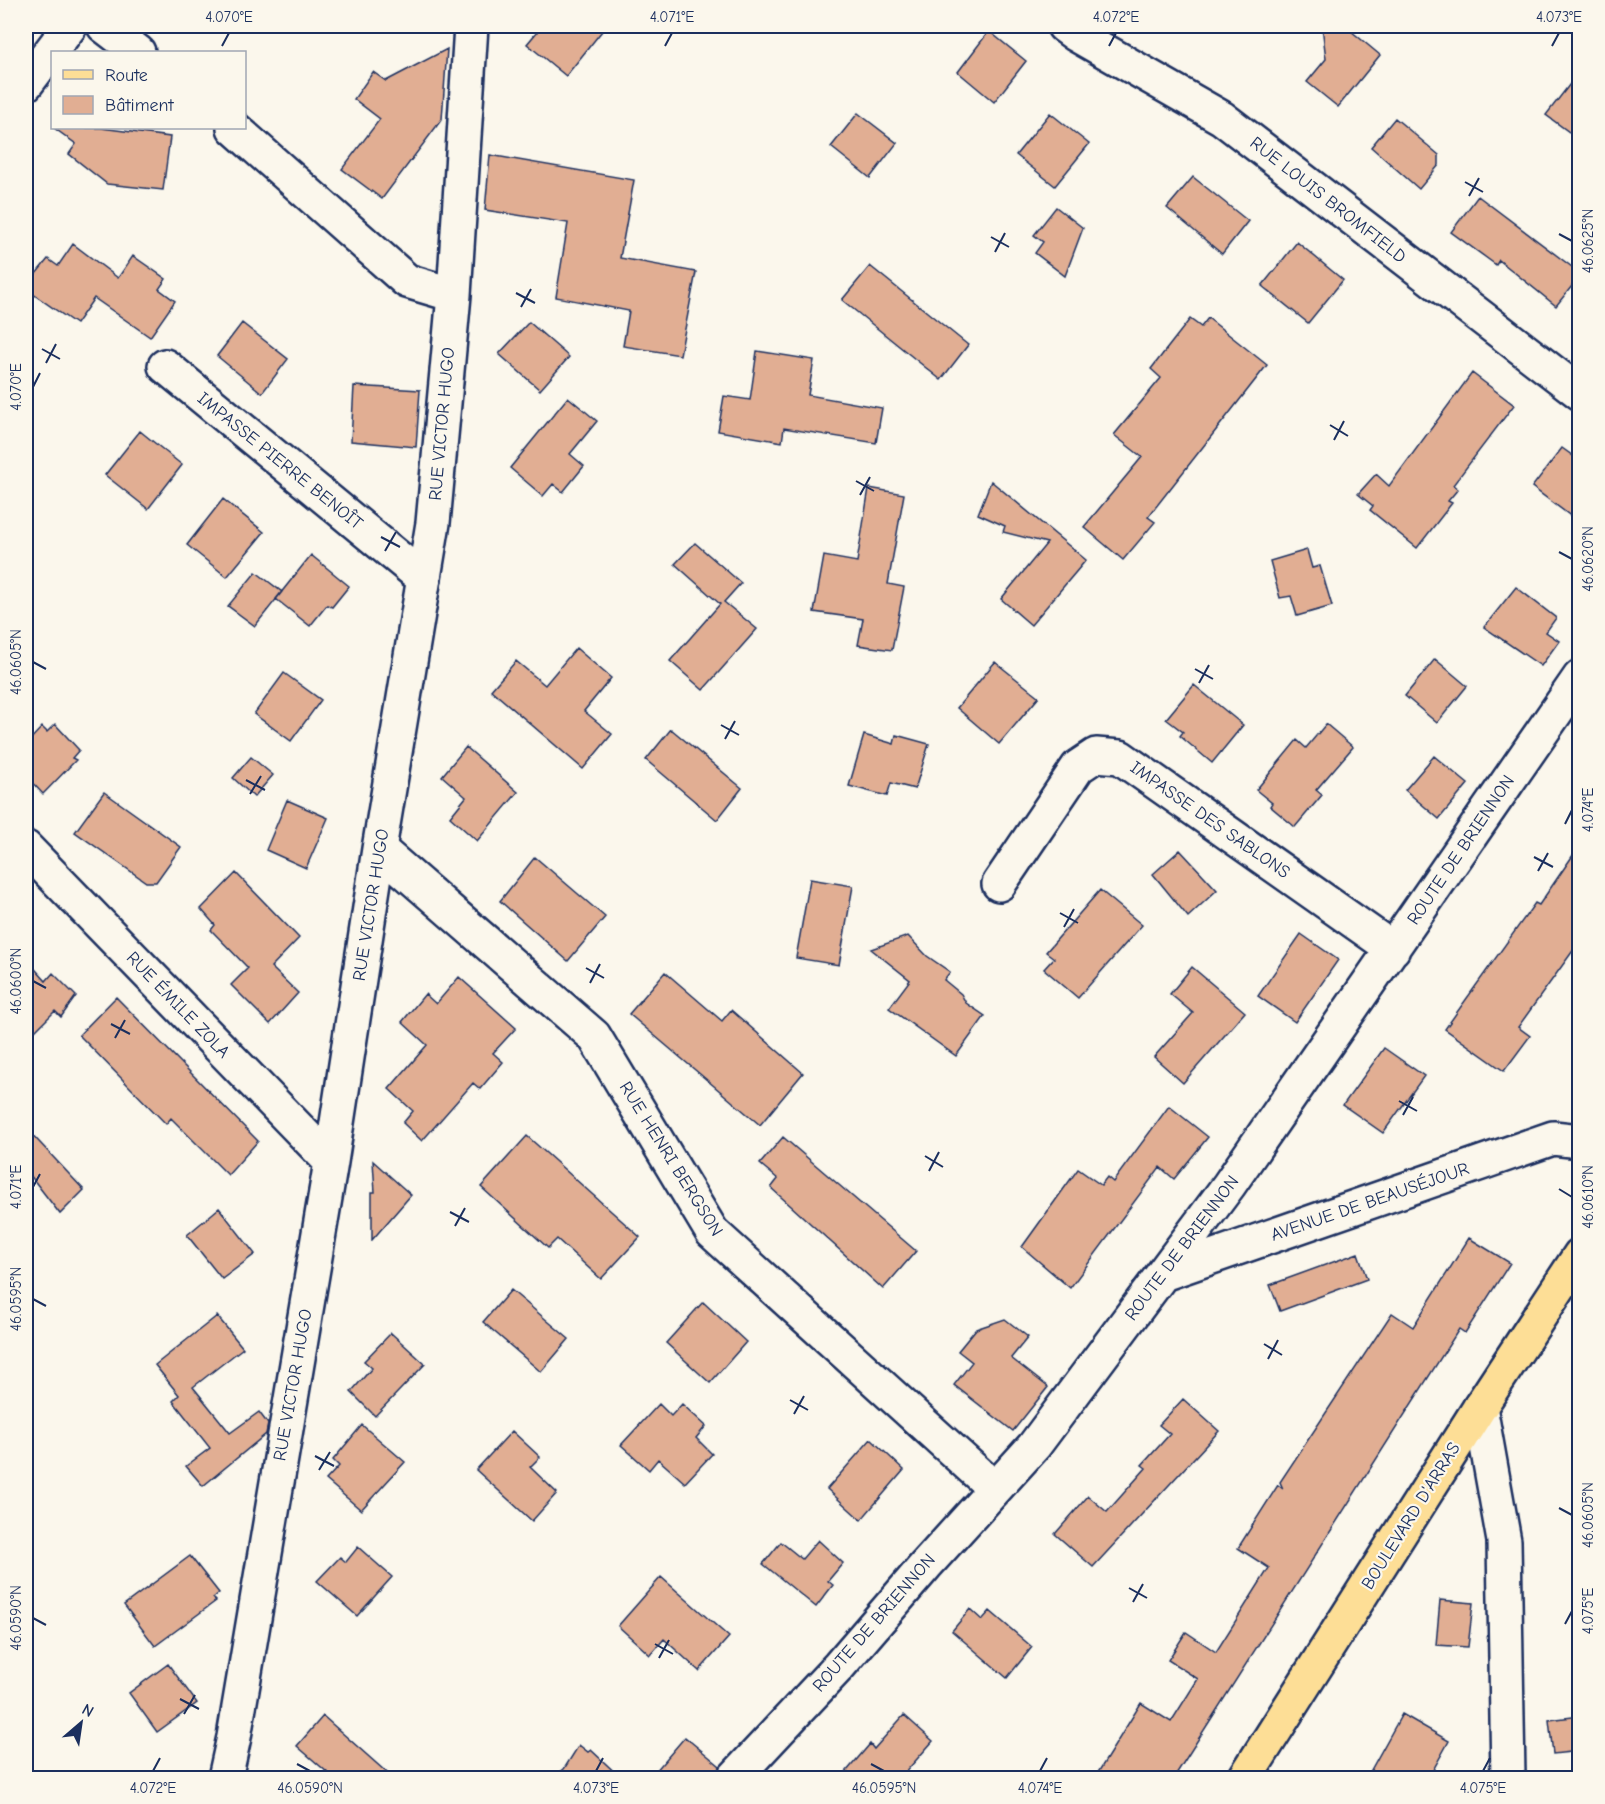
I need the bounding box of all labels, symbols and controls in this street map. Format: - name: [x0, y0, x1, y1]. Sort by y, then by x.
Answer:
- text: 4.070°E: [205, 8, 253, 26]
- text: 4.071°E: [650, 8, 694, 26]
- text: 4.072°E: [1093, 8, 1139, 26]
- text: 4.073°E: [1536, 8, 1582, 26]
- legend: [51, 51, 246, 129]
- text: Route: [105, 65, 148, 86]
- text: Bâtiment: [105, 95, 175, 116]
- street label: RUE LOUIS BROMFIELD: [1246, 132, 1410, 268]
- text: 46.0625°N: [1579, 209, 1597, 273]
- street label: RUE VICTOR HUGO: [425, 346, 459, 502]
- text: 4.070°E: [7, 363, 25, 411]
- street label: IMPASSE PIERRE BENOÎT: [193, 387, 368, 534]
- text: 46.0620°N: [1579, 526, 1597, 592]
- text: 46.0605°N: [7, 629, 25, 695]
- street label: IMPASSE DES SABLONS: [1126, 757, 1294, 883]
- street label: ROUTE DE BRIENNON: [1403, 771, 1519, 929]
- text: 4.074°E: [1579, 788, 1597, 832]
- street label: RUE VICTOR HUGO: [349, 827, 393, 983]
- street label: RUE ÉMILE ZOLA: [122, 947, 235, 1063]
- text: 46.0600°N: [7, 948, 25, 1014]
- street label: RUE HENRI BERGSON: [615, 1078, 727, 1240]
- street label: AVENUE DE BEAUSÉJOUR: [1268, 1157, 1472, 1246]
- text: 4.071°E: [7, 1165, 25, 1209]
- text: 46.0610°N: [1579, 1165, 1597, 1229]
- street label: ROUTE DE BRIENNON: [1121, 1171, 1243, 1325]
- text: 46.0595°N: [7, 1267, 25, 1331]
- street label: RUE VICTOR HUGO: [269, 1307, 317, 1463]
- street label: BOULEVARD D'ARRAS: [1357, 1439, 1465, 1593]
- text: 46.0605°N: [1579, 1482, 1597, 1548]
- street label: ROUTE DE BRIENNON: [808, 1550, 940, 1696]
- text: 46.0590°N: [7, 1585, 25, 1651]
- text: 4.075°E: [1579, 1588, 1597, 1634]
- north arrow: [51, 1693, 111, 1753]
- text: N: [79, 1700, 97, 1721]
- text: 4.072°E: [130, 1779, 176, 1797]
- text: 46.0590°N: [277, 1779, 343, 1797]
- text: 4.073°E: [573, 1779, 619, 1797]
- text: 46.0595°N: [852, 1779, 916, 1797]
- text: 4.074°E: [1018, 1779, 1062, 1797]
- text: 4.075°E: [1460, 1779, 1506, 1797]

